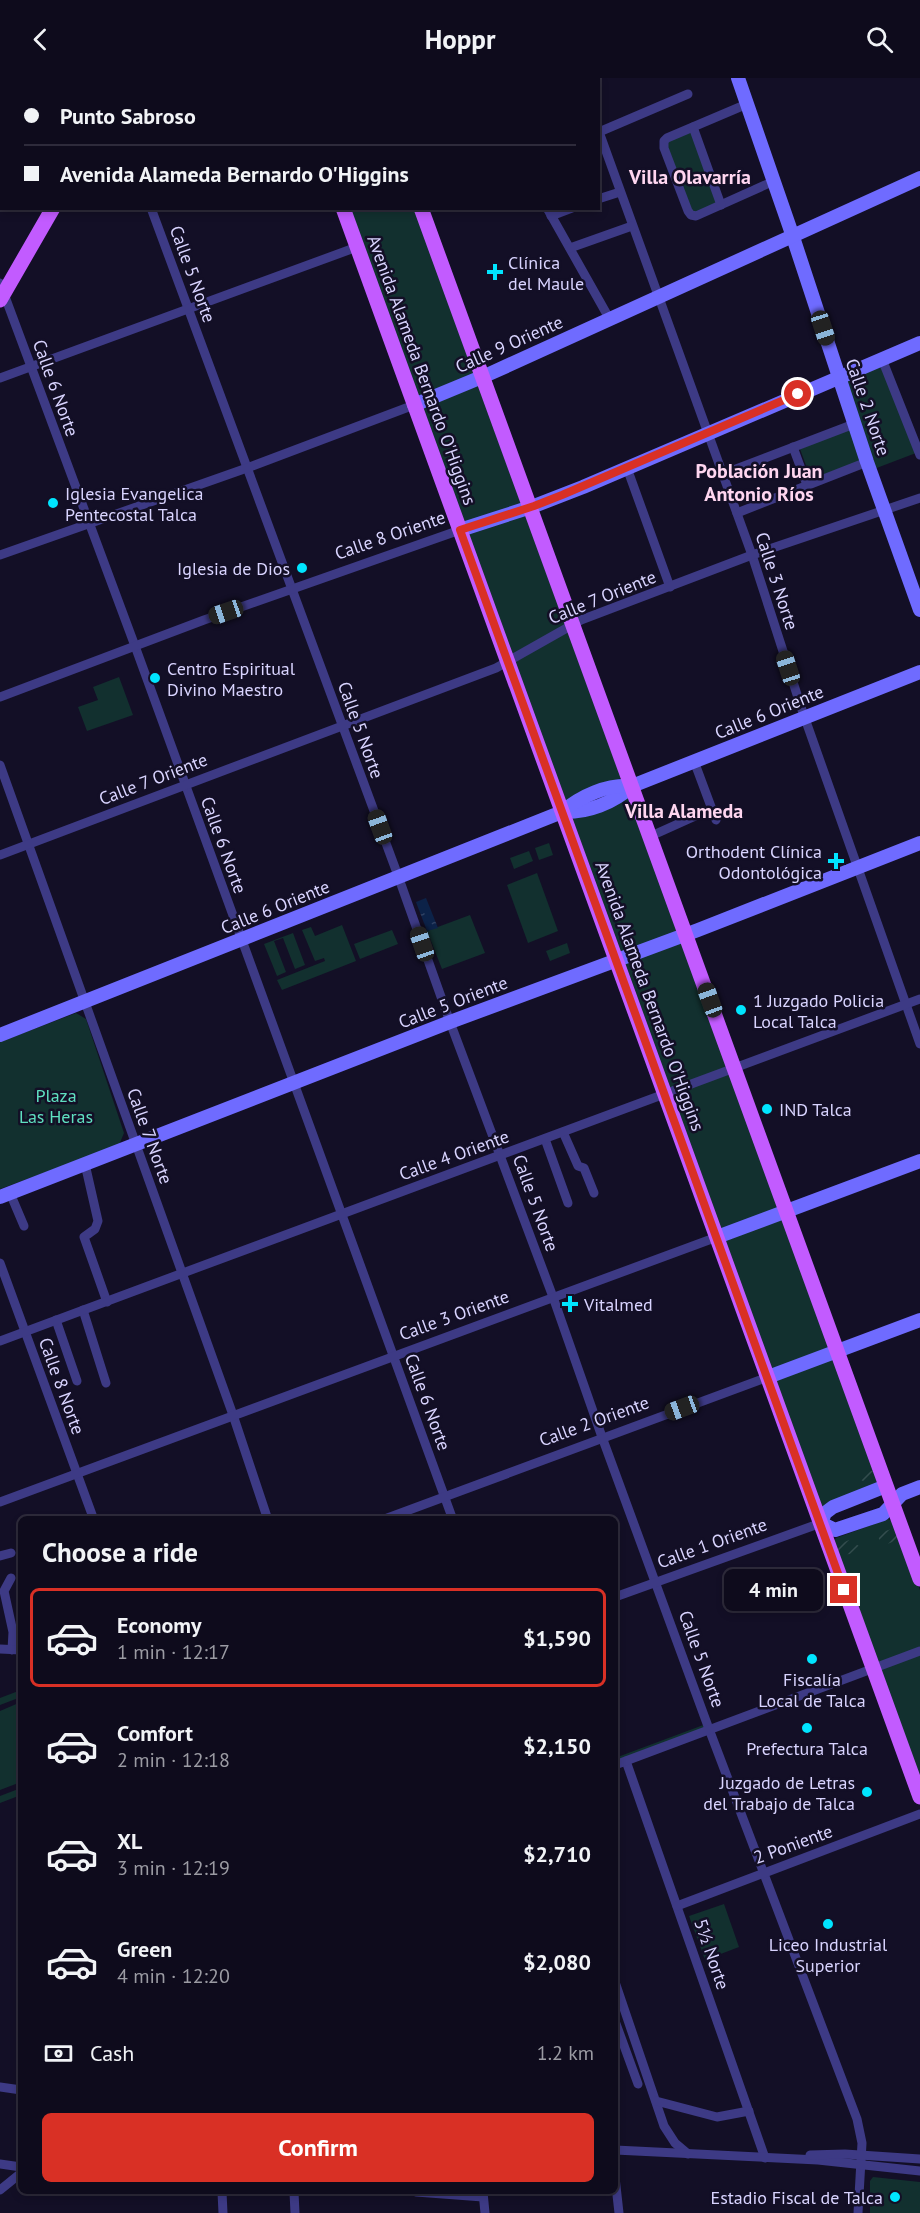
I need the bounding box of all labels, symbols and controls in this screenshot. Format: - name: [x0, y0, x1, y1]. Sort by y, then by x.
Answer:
- text: Hoppr: [425, 22, 495, 56]
- icon: back: [24, 23, 57, 56]
- icon: search: [863, 23, 896, 56]
- text: Punto Sabroso: [60, 102, 196, 130]
- text: Avenida Alameda Bernardo O'Higgins: [60, 160, 409, 188]
- district label: Villa Olavarría: [628, 164, 751, 190]
- street label: Calle 5 Norte: [165, 222, 221, 326]
- street label: Avenida Alameda Bernardo O'Higgins: [362, 232, 482, 508]
- place label: Clínica del Maule: [508, 251, 584, 295]
- marker: Clínica del Maule: [486, 263, 504, 281]
- car: [809, 308, 837, 348]
- street label: Calle 9 Oriente: [452, 310, 566, 378]
- street label: Calle 6 Norte: [28, 336, 84, 440]
- street label: Calle 2 Norte: [841, 355, 895, 459]
- route start: [784, 380, 811, 407]
- district label: Población Juan Antonio Ríos: [696, 458, 822, 507]
- place label: Iglesia Evangelica Pentecostal Talca: [65, 482, 203, 526]
- marker: Iglesia Evangelica Pentecostal Talca: [46, 496, 60, 510]
- street label: Calle 8 Oriente: [332, 505, 448, 565]
- street label: Calle 3 Norte: [750, 529, 804, 633]
- place label: Iglesia de Dios: [177, 557, 290, 580]
- marker: Iglesia de Dios: [295, 561, 309, 575]
- street label: Calle 7 Oriente: [545, 565, 659, 629]
- car: [206, 598, 246, 626]
- car: [774, 648, 802, 688]
- place label: Centro Espiritual Divino Maestro: [167, 657, 296, 701]
- marker: Centro Espiritual Divino Maestro: [148, 671, 162, 685]
- street label: Calle 5 Norte: [333, 678, 389, 782]
- street label: Calle 6 Oriente: [711, 680, 827, 744]
- street label: Calle 7 Oriente: [96, 748, 210, 810]
- street label: Calle 6 Norte: [196, 793, 252, 897]
- district label: Villa Alameda: [624, 798, 743, 824]
- car: [365, 807, 395, 847]
- place label: Orthodent Clínica Odontológica: [686, 840, 822, 884]
- marker: Orthodent Clínica Odontológica: [827, 852, 845, 870]
- street label: Avenida Alameda Bernardo O'Higgins: [590, 858, 710, 1134]
- street label: Calle 6 Oriente: [217, 875, 333, 939]
- car: [408, 924, 436, 964]
- street label: Calle 5 Oriente: [395, 971, 511, 1033]
- car: [695, 980, 725, 1020]
- place label: 1 Juzgado Policia Local Talca: [753, 989, 884, 1033]
- marker: 1 Juzgado Policia Local Talca: [734, 1003, 748, 1017]
- park label: Plaza Las Heras: [19, 1084, 93, 1128]
- street label: Calle 7 Norte: [122, 1085, 178, 1187]
- place label: IND Talca: [779, 1098, 852, 1121]
- marker: IND Talca: [760, 1102, 774, 1116]
- street label: Calle 4 Oriente: [396, 1124, 512, 1186]
- street label: Calle 5 Norte: [508, 1151, 564, 1255]
- street label: Calle 3 Oriente: [396, 1284, 512, 1346]
- place label: Vitalmed: [583, 1293, 653, 1316]
- marker: Vitalmed: [561, 1295, 579, 1313]
- street label: Calle 8 Norte: [34, 1334, 90, 1438]
- street label: Calle 6 Norte: [400, 1350, 456, 1454]
- street label: Calle 2 Oriente: [536, 1390, 652, 1452]
- car: [662, 1393, 702, 1423]
- street label: Calle 1 Oriente: [654, 1512, 770, 1574]
- text: Choose a ride: [42, 1535, 198, 1569]
- callout: 4 min: [724, 1569, 823, 1611]
- route end: [830, 1576, 857, 1603]
- text: 4 min: [749, 1577, 798, 1603]
- street label: Calle 5 Norte: [674, 1607, 730, 1711]
- icon: car: [45, 1611, 99, 1665]
- text: Economy: [117, 1611, 201, 1639]
- text: $1,590: [523, 1624, 591, 1652]
- text: 1 min · 12:17: [117, 1639, 230, 1665]
- marker: Fiscalía Local de Talca: [805, 1652, 819, 1666]
- place label: Fiscalía Local de Talca: [758, 1668, 866, 1712]
- icon: car: [45, 1719, 99, 1773]
- text: Comfort: [117, 1719, 193, 1747]
- marker: Prefectura Talca: [800, 1721, 814, 1735]
- text: $2,150: [523, 1732, 591, 1760]
- place label: Prefectura Talca: [746, 1737, 868, 1760]
- text: 2 min · 12:18: [117, 1747, 230, 1773]
- place label: Juzgado de Letras del Trabajo de Talca: [703, 1771, 855, 1815]
- marker: Juzgado de Letras del Trabajo de Talca: [860, 1785, 874, 1799]
- street label: 2 Poniente: [750, 1819, 836, 1869]
- icon: car: [45, 1827, 99, 1881]
- text: XL: [117, 1827, 142, 1855]
- text: $2,710: [523, 1840, 591, 1868]
- text: 3 min · 12:19: [117, 1855, 230, 1881]
- street label: 5½ Norte: [689, 1916, 735, 1992]
- marker: Liceo Industrial Superior: [821, 1917, 835, 1931]
- place label: Liceo Industrial Superior: [769, 1933, 888, 1977]
- icon: car: [45, 1935, 99, 1989]
- text: Green: [117, 1935, 172, 1963]
- text: $2,080: [523, 1948, 591, 1976]
- text: 4 min · 12:20: [117, 1963, 230, 1989]
- icon: cash: [42, 2037, 75, 2070]
- text: Cash: [90, 2039, 134, 2067]
- text: 1.2 km: [537, 2040, 594, 2066]
- button: Confirm: [42, 2113, 594, 2182]
- place label: Estadio Fiscal de Talca: [711, 2186, 883, 2209]
- marker: Estadio Fiscal de Talca: [888, 2190, 902, 2204]

